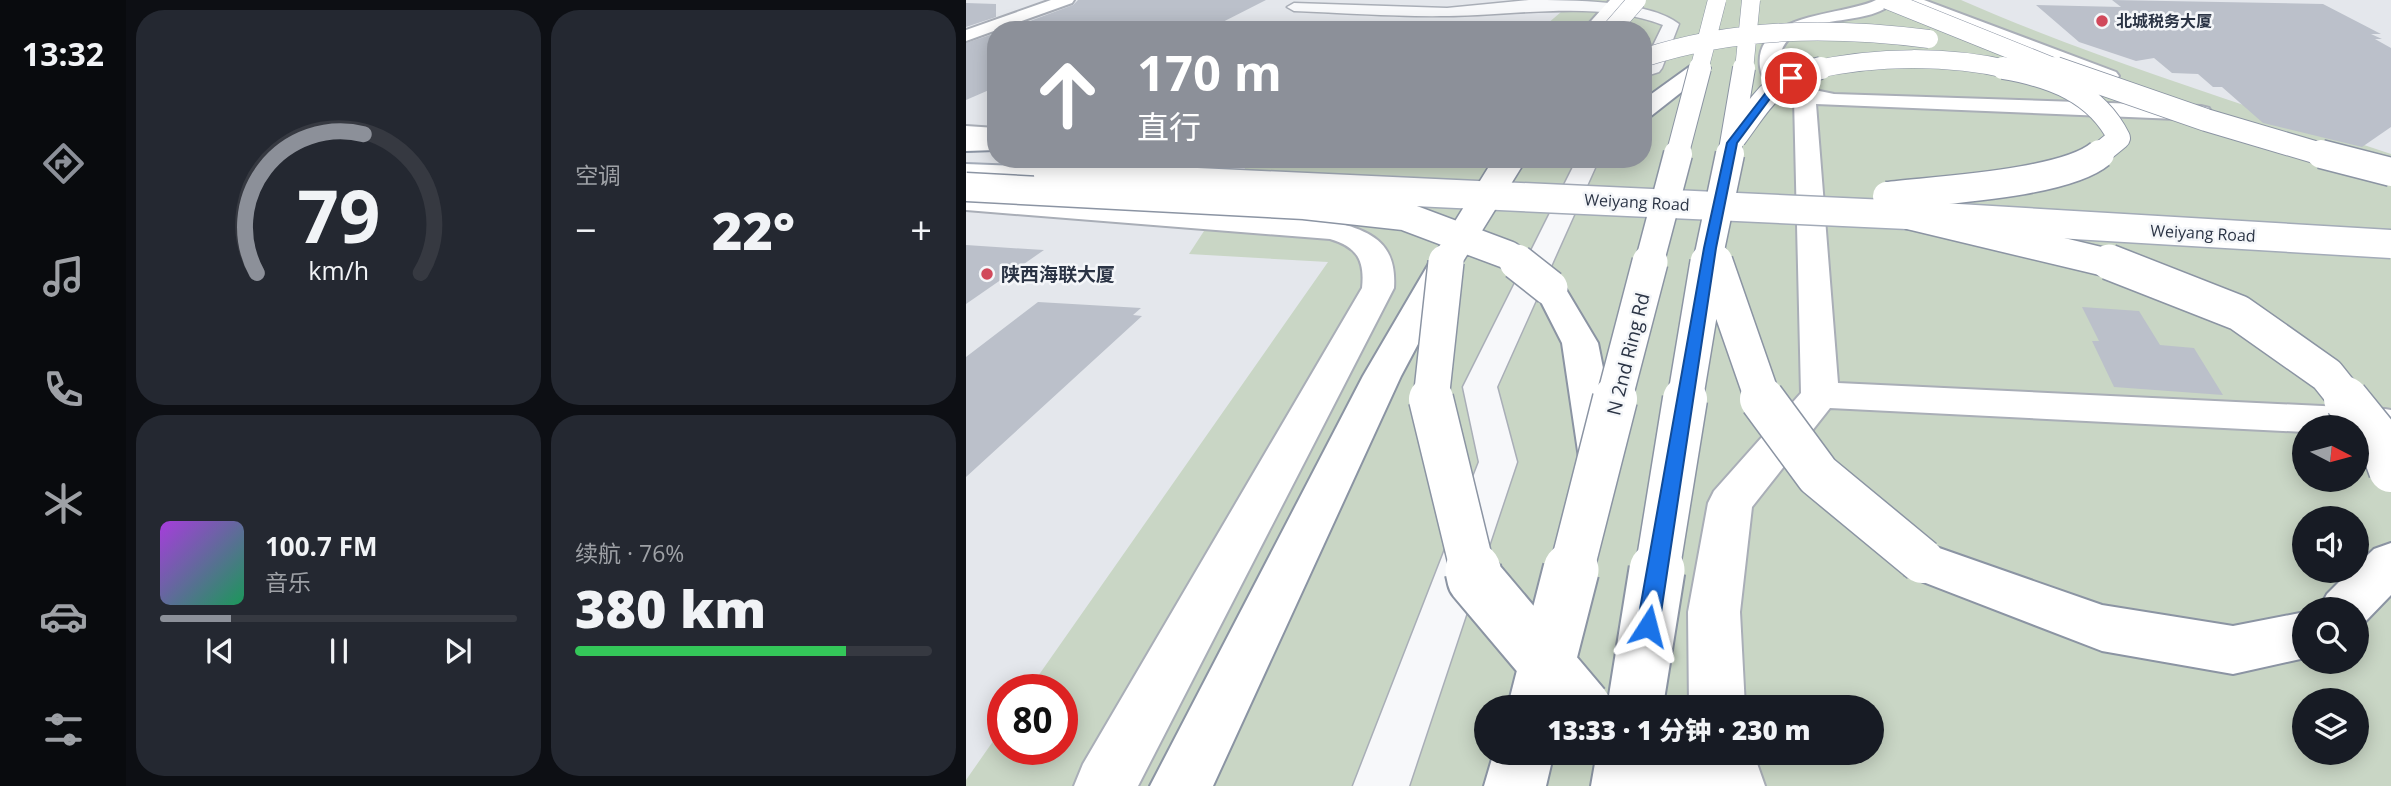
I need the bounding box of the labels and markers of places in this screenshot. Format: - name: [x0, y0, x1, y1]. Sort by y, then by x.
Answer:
- place label: 北城税务大厦: [2116, 10, 2212, 32]
- marker: 北城税务大厦: [2094, 13, 2110, 29]
- pin: [1761, 48, 1821, 108]
- place label: 陕西海联大厦: [1001, 261, 1115, 287]
- marker: 陕西海联大厦: [979, 266, 995, 282]

